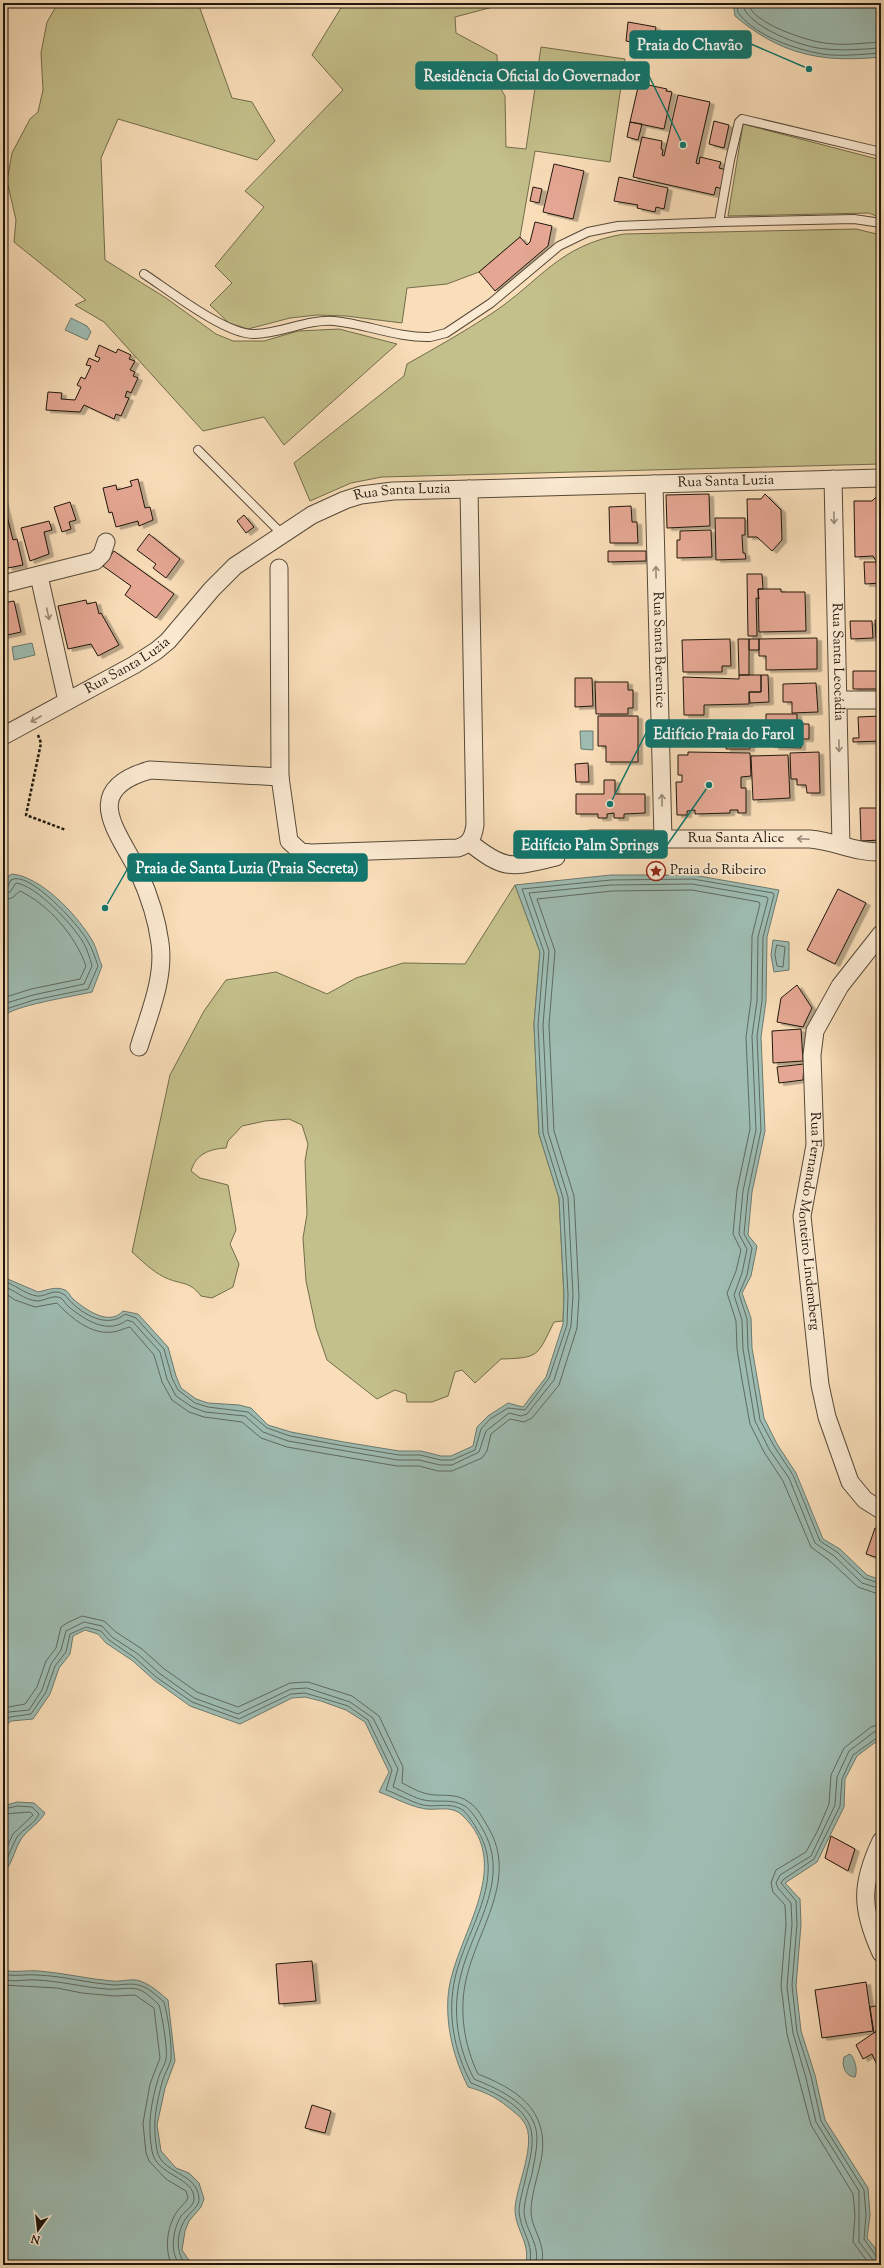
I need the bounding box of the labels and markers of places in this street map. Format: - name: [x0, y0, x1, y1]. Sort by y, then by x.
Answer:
- callout: Praia do Chavão: [630, 31, 751, 58]
- callout: Residência Oficial do Governador: [416, 62, 649, 89]
- callout: Edifício Praia do Farol: [646, 720, 803, 747]
- callout: Edifício Palm Springs: [514, 831, 667, 858]
- callout: Praia de Santa Luzia (Praia Secreta): [128, 854, 367, 881]
- place icon: Praia do Ribeiro: [645, 860, 667, 882]
- place label: Praia do Ribeiro: [670, 861, 766, 881]

